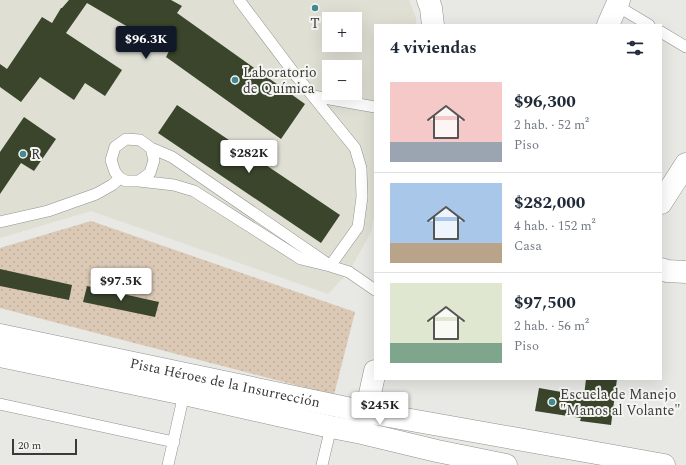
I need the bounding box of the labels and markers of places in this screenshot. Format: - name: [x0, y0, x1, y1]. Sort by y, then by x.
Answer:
- marker: T: [310, 3, 320, 13]
- place label: T: [310, 13, 320, 34]
- pin: $96.3K: [113, 26, 179, 60]
- place label: Laboratorio de Química: [243, 62, 317, 99]
- marker: Laboratorio de Química: [230, 75, 240, 85]
- pin: $282K: [221, 140, 277, 174]
- place label: R: [31, 144, 41, 165]
- marker: R: [18, 149, 28, 159]
- pin: $97.5K: [88, 268, 154, 302]
- place label: Escuela de Manejo "Manos al Volante": [560, 384, 681, 421]
- pin: $245K: [352, 392, 408, 426]
- marker: Escuela de Manejo "Manos al Volante": [547, 397, 557, 407]

